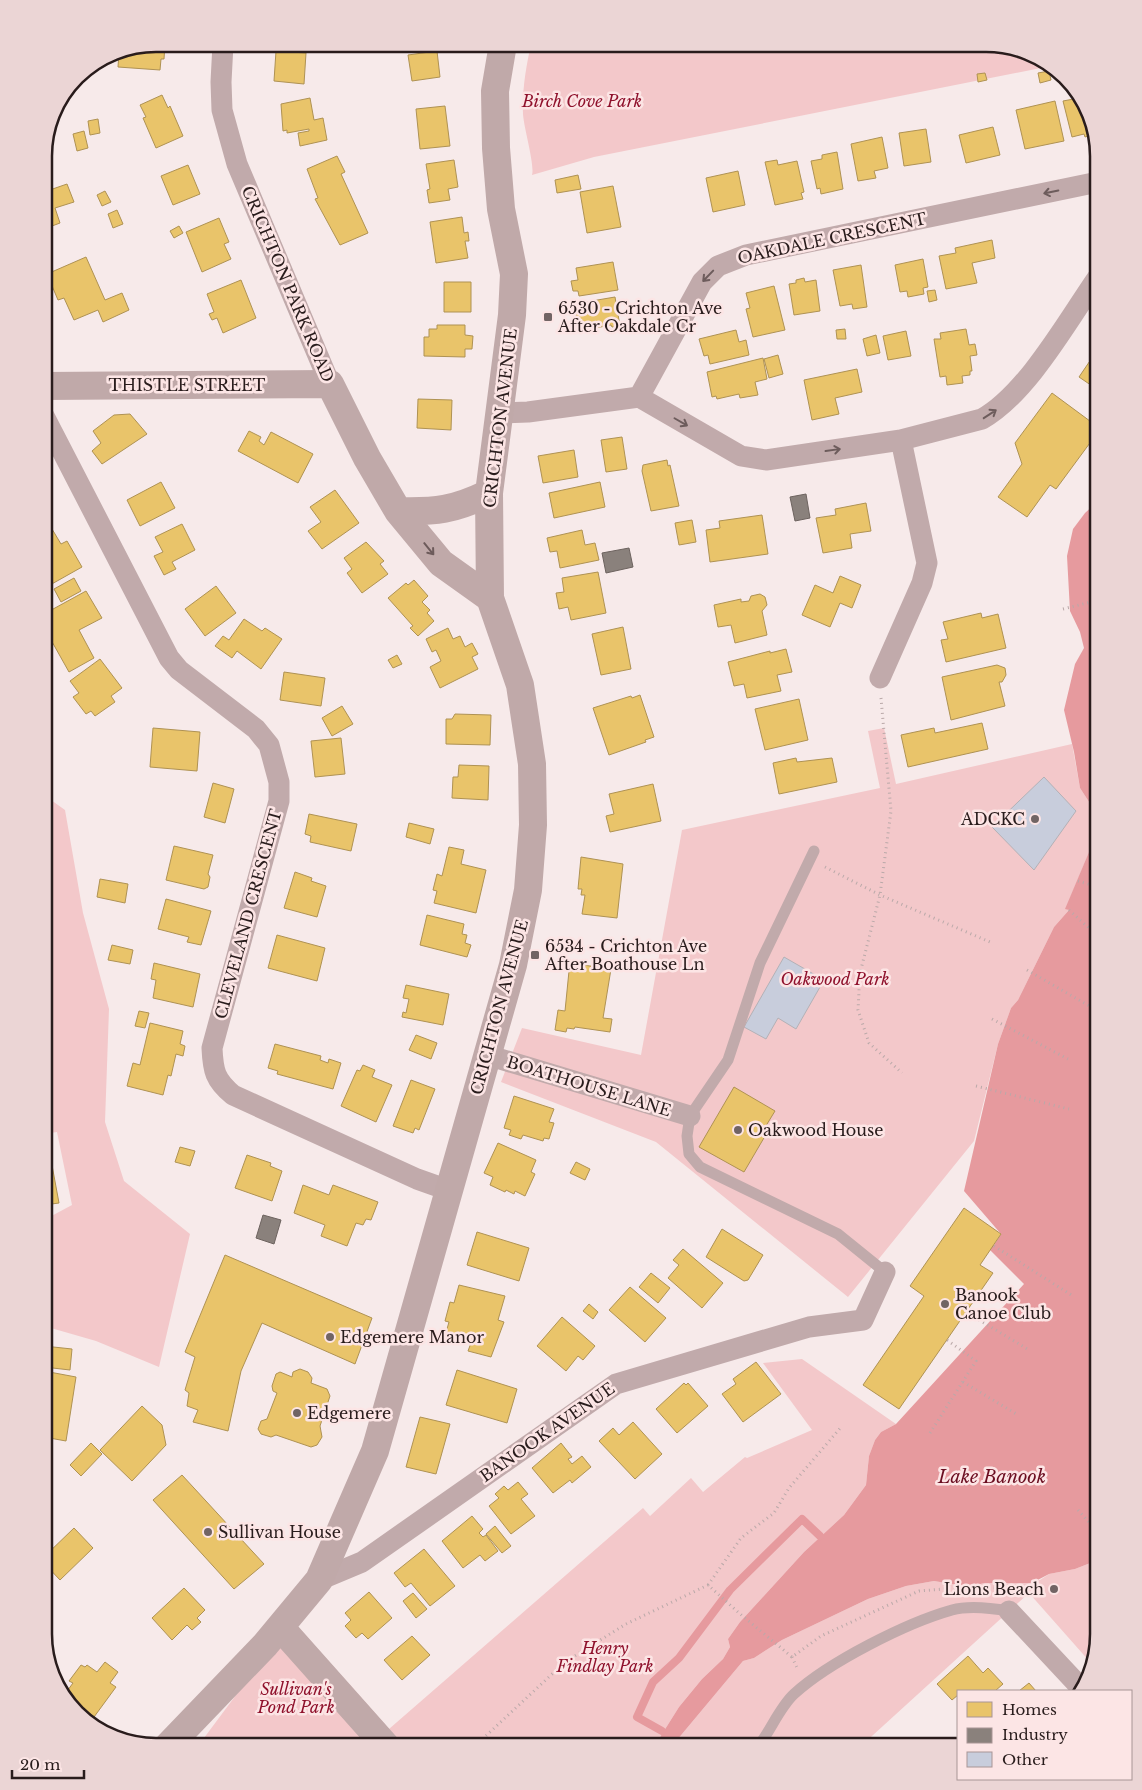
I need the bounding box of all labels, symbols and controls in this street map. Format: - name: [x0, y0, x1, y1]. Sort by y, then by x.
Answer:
- park label: Birch Cove Park: [521, 91, 642, 111]
- street label: CRICHTON PARK ROAD: [238, 183, 338, 385]
- one-way arrow: [1043, 188, 1059, 197]
- street label: OAKDALE CRESCENT: [736, 208, 928, 268]
- one-way arrow: [702, 269, 714, 282]
- place label: 6530 - Crichton Ave After Oakdale Cr: [557, 298, 722, 336]
- marker: 6530 - Crichton Ave After Oakdale Cr: [542, 311, 554, 323]
- street label: CRICHTON AVENUE: [479, 327, 521, 509]
- street label: THISTLE STREET: [109, 375, 266, 395]
- one-way arrow: [983, 409, 997, 419]
- one-way arrow: [673, 417, 687, 427]
- one-way arrow: [825, 445, 841, 455]
- one-way arrow: [424, 542, 435, 555]
- street label: CLEVELAND CRESCENT: [210, 807, 286, 1021]
- place label: ADCKC: [960, 809, 1025, 829]
- marker: ADCKC: [1029, 813, 1041, 825]
- street label: CRICHTON AVENUE: [466, 917, 532, 1097]
- place label: 6534 - Crichton Ave After Boathouse Ln: [544, 936, 707, 974]
- marker: 6534 - Crichton Ave After Boathouse Ln: [529, 949, 541, 961]
- park label: Oakwood Park: [781, 969, 889, 989]
- street label: BOATHOUSE LANE: [504, 1051, 674, 1121]
- place label: Oakwood House: [748, 1120, 883, 1140]
- marker: Oakwood House: [732, 1124, 744, 1136]
- place label: Banook Canoe Club: [955, 1285, 1051, 1323]
- marker: Banook Canoe Club: [939, 1298, 951, 1310]
- place label: Edgemere Manor: [340, 1327, 484, 1347]
- marker: Edgemere Manor: [324, 1331, 336, 1343]
- street label: BANOOK AVENUE: [476, 1378, 618, 1486]
- place label: Edgemere: [307, 1403, 391, 1423]
- marker: Edgemere: [291, 1407, 303, 1419]
- water label: Lake Banook: [937, 1466, 1046, 1488]
- place label: Sullivan House: [218, 1522, 341, 1542]
- marker: Sullivan House: [202, 1526, 214, 1538]
- place label: Lions Beach: [944, 1579, 1044, 1599]
- marker: Lions Beach: [1048, 1583, 1060, 1595]
- park label: Henry Findlay Park: [555, 1638, 654, 1676]
- park label: Sullivan's Pond Park: [256, 1679, 335, 1717]
- legend: [957, 1690, 1132, 1780]
- text: Homes: [1002, 1700, 1057, 1719]
- text: Industry: [1002, 1725, 1068, 1744]
- scale bar: [12, 1748, 85, 1780]
- text: Other: [1002, 1750, 1049, 1769]
- text: 20 m: [20, 1755, 60, 1774]

